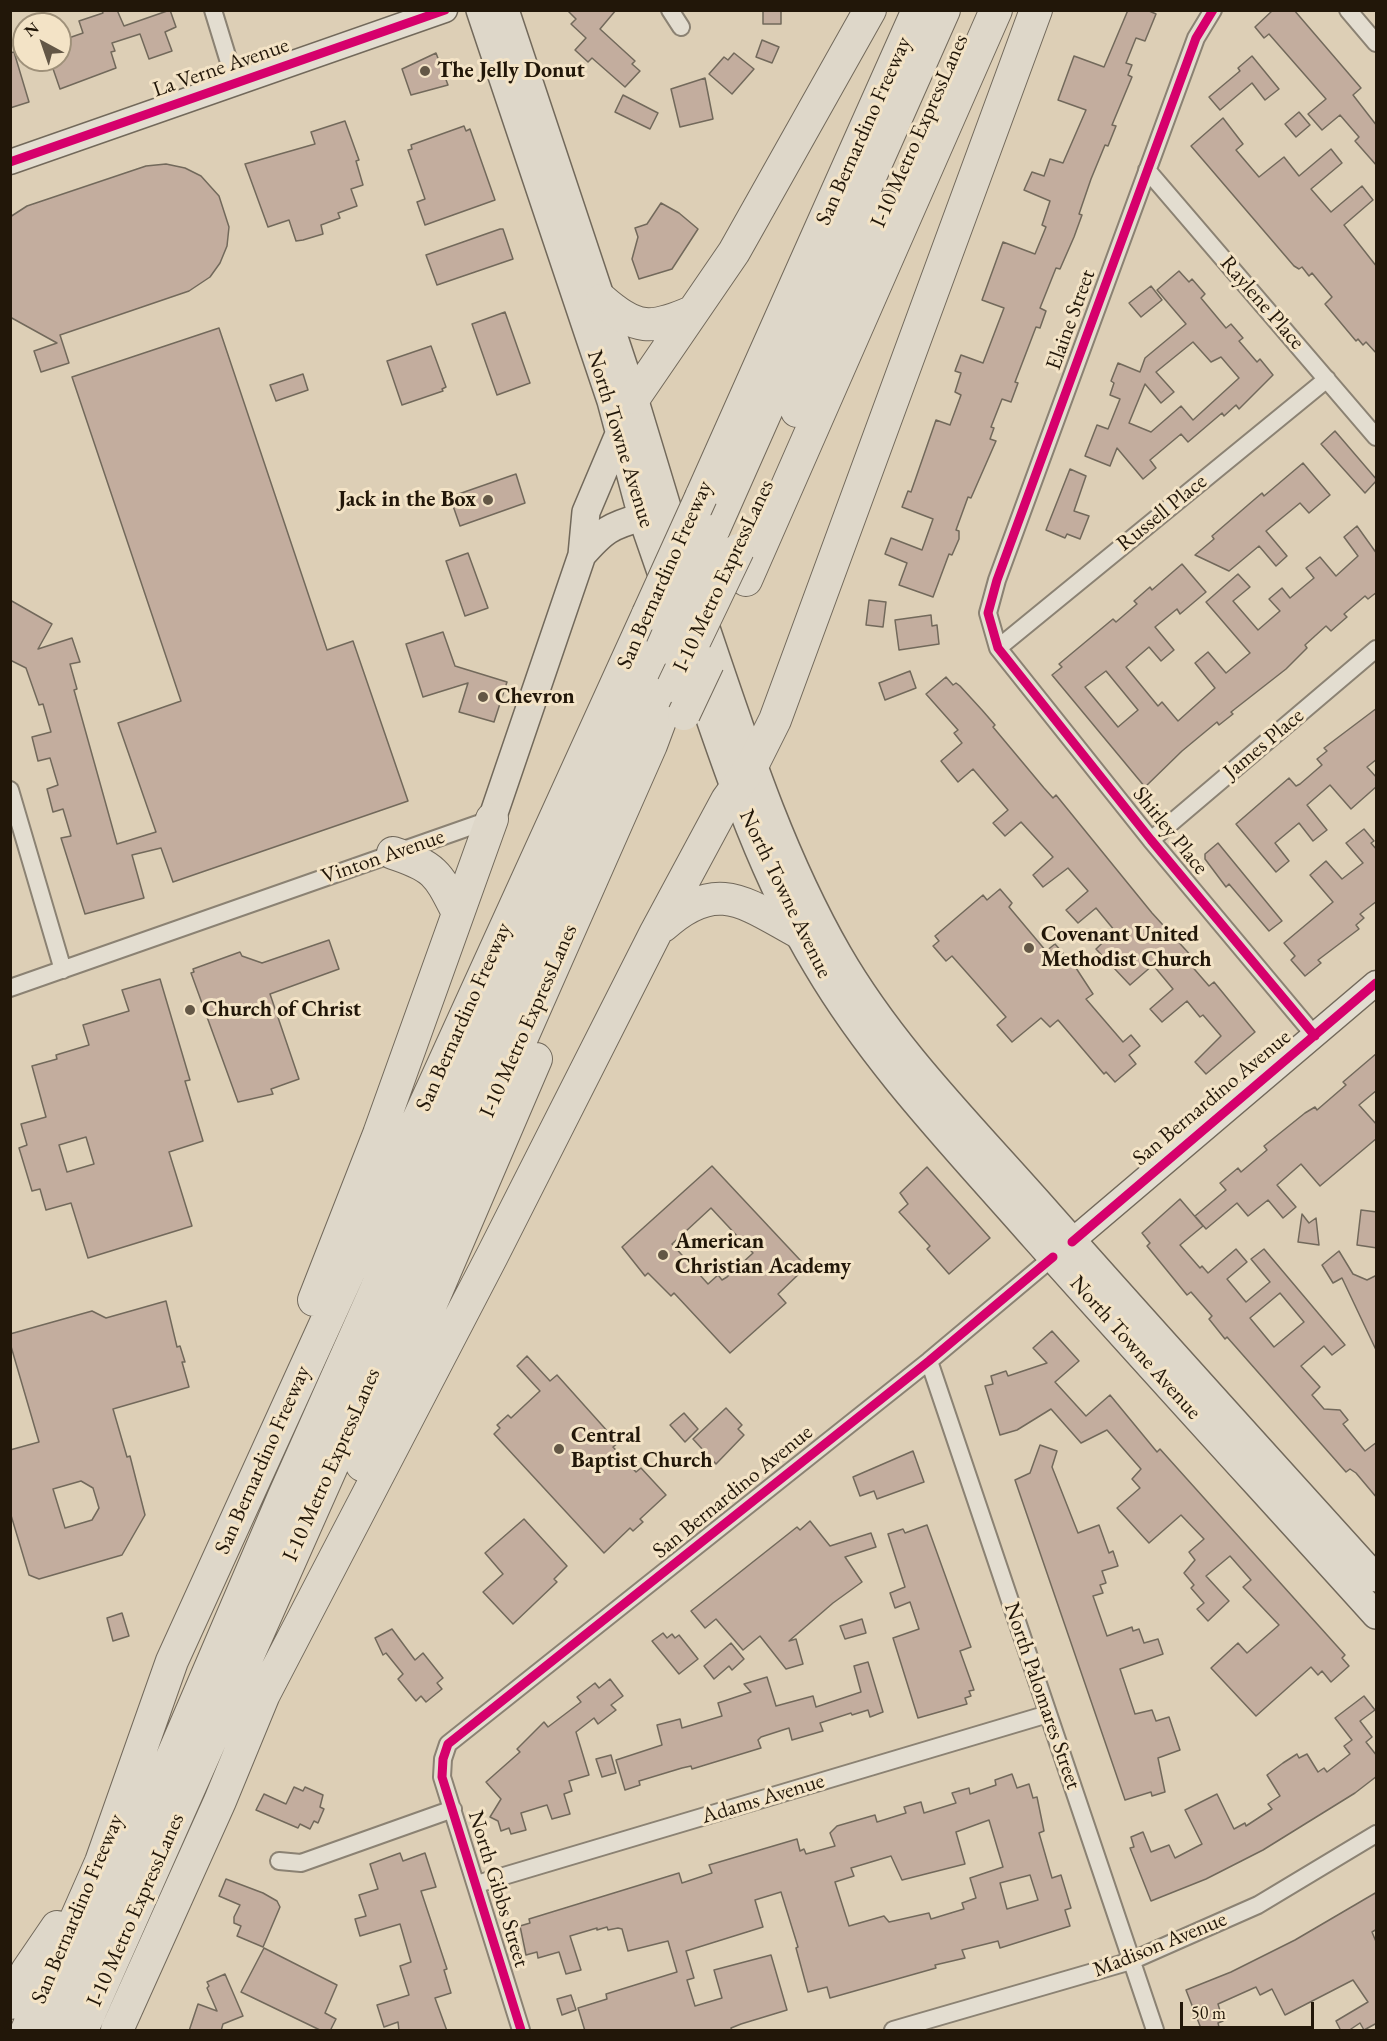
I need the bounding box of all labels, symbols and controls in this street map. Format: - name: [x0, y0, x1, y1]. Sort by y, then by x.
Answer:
- north arrow: [12, 12, 72, 72]
- text: N: [20, 17, 43, 42]
- street label: I-10 Metro ExpressLanes: [865, 30, 975, 232]
- street label: La Verne Avenue: [149, 32, 293, 104]
- street label: San Bernardino Freeway: [811, 33, 917, 229]
- place label: The Jelly Donut: [437, 58, 585, 84]
- marker: The Jelly Donut: [418, 64, 432, 78]
- street label: Raylene Place: [1214, 251, 1310, 355]
- street label: Elaine Street: [1041, 266, 1101, 374]
- street label: North Towne Avenue: [580, 347, 660, 531]
- street label: Russell Place: [1112, 469, 1212, 557]
- street label: I-10 Metro ExpressLanes: [668, 476, 780, 676]
- street label: San Bernardino Freeway: [612, 477, 718, 673]
- place label: Jack in the Box: [338, 487, 476, 513]
- marker: Jack in the Box: [481, 493, 495, 507]
- place label: Chevron: [495, 684, 575, 710]
- marker: Chevron: [476, 690, 490, 704]
- street label: James Place: [1218, 703, 1310, 785]
- street label: Shirley Place: [1127, 782, 1213, 880]
- street label: North Towne Avenue: [733, 805, 837, 983]
- street label: Vinton Avenue: [318, 824, 448, 890]
- street label: San Bernardino Freeway: [411, 919, 517, 1115]
- street label: I-10 Metro ExpressLanes: [474, 920, 584, 1122]
- place label: Covenant United Methodist Church: [1041, 922, 1212, 974]
- marker: Covenant United Methodist Church: [1022, 941, 1036, 955]
- place label: Church of Christ: [202, 997, 361, 1023]
- marker: Church of Christ: [183, 1003, 197, 1017]
- street label: San Bernardino Avenue: [1128, 1024, 1296, 1172]
- place label: American Christian Academy: [675, 1229, 851, 1280]
- marker: American Christian Academy: [656, 1248, 670, 1262]
- street label: North Towne Avenue: [1064, 1271, 1206, 1425]
- street label: San Bernardino Freeway: [210, 1362, 316, 1558]
- street label: I-10 Metro ExpressLanes: [277, 1364, 387, 1566]
- street label: San Bernardino Avenue: [648, 1419, 818, 1565]
- place label: Central Baptist Church: [571, 1423, 712, 1474]
- marker: Central Baptist Church: [552, 1442, 566, 1456]
- street label: North Palomares Street: [998, 1599, 1086, 1793]
- street label: Adams Avenue: [698, 1768, 828, 1830]
- street label: North Gibbs Street: [462, 1808, 534, 1970]
- street label: I-10 Metro ExpressLanes: [81, 1809, 191, 2011]
- street label: San Bernardino Freeway: [26, 1810, 130, 2008]
- street label: Madison Avenue: [1089, 1906, 1231, 1984]
- scale bar: [1183, 1990, 1316, 2028]
- text: 50 m: [1191, 2001, 1226, 2024]

